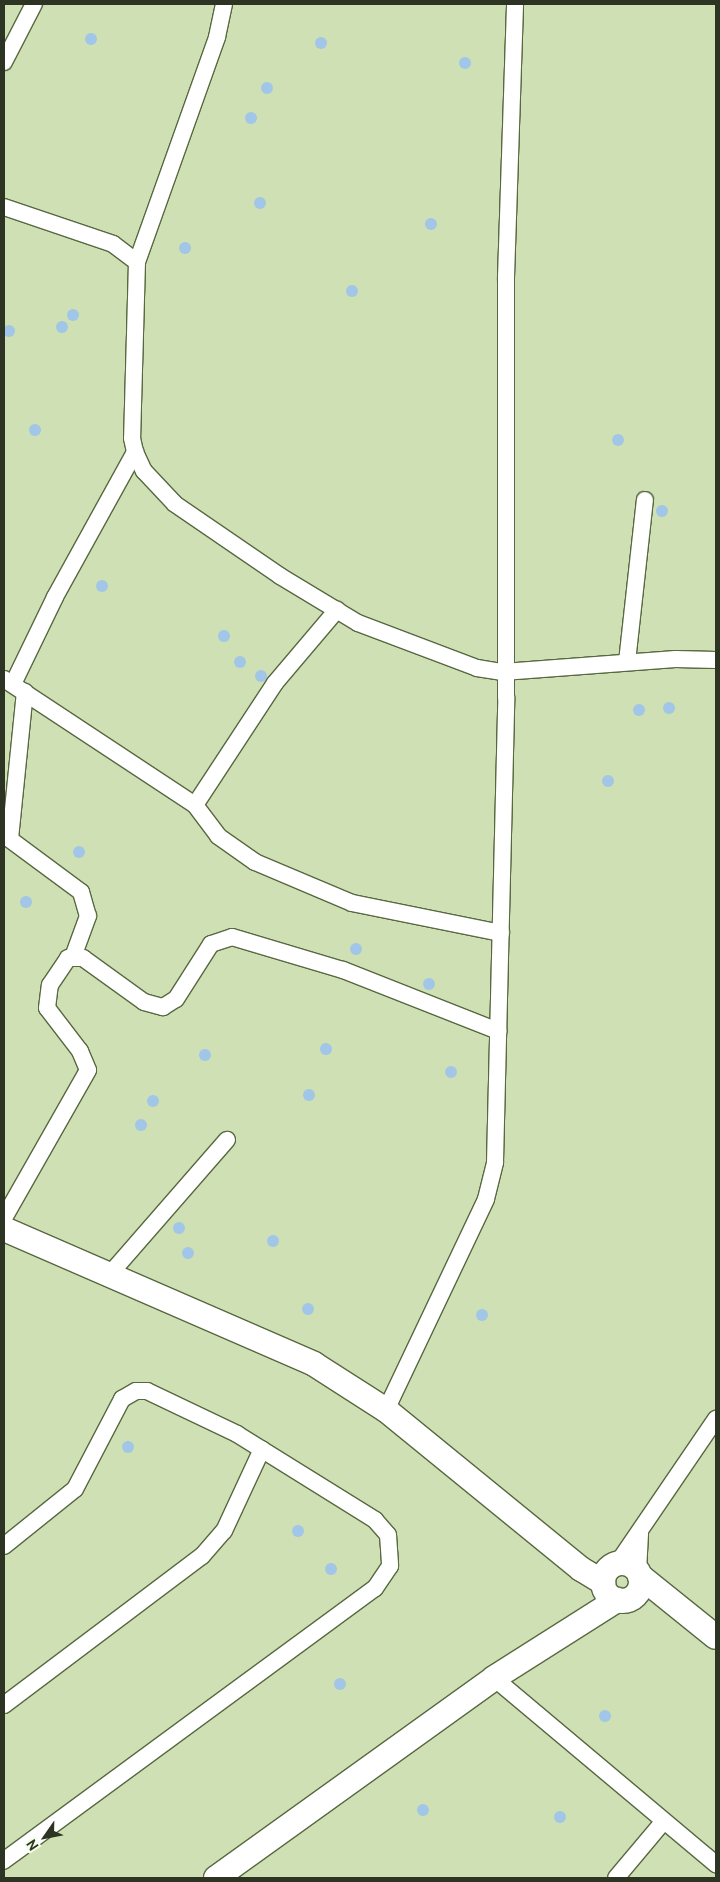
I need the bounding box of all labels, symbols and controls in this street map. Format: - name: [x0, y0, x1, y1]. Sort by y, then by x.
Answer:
- north arrow: [20, 1812, 70, 1862]
- text: N: [22, 1836, 43, 1854]

